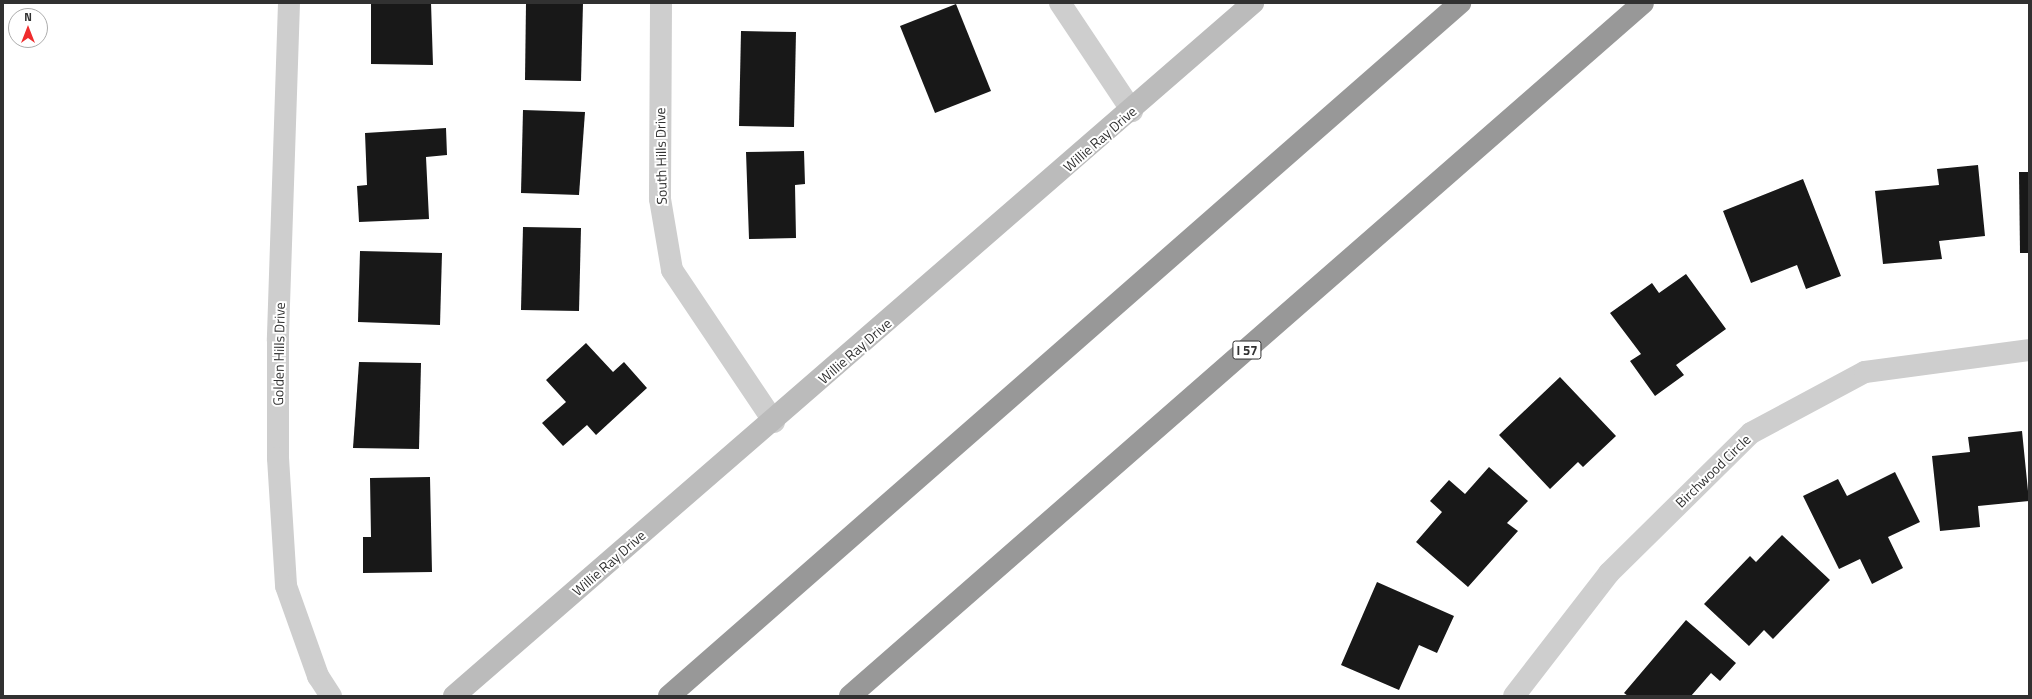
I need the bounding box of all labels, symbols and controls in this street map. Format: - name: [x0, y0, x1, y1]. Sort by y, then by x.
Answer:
- north arrow: [8, 8, 48, 48]
- text: N: [24, 9, 32, 25]
- street label: Willie Ray Drive: [1060, 103, 1140, 175]
- street label: South Hills Drive: [652, 107, 670, 205]
- street label: Golden Hills Drive: [270, 302, 288, 406]
- street label: Willie Ray Drive: [815, 315, 895, 387]
- road number: I 57: [1232, 339, 1262, 361]
- street label: Birchwood Circle: [1672, 431, 1754, 511]
- street label: Willie Ray Drive: [569, 527, 649, 599]

